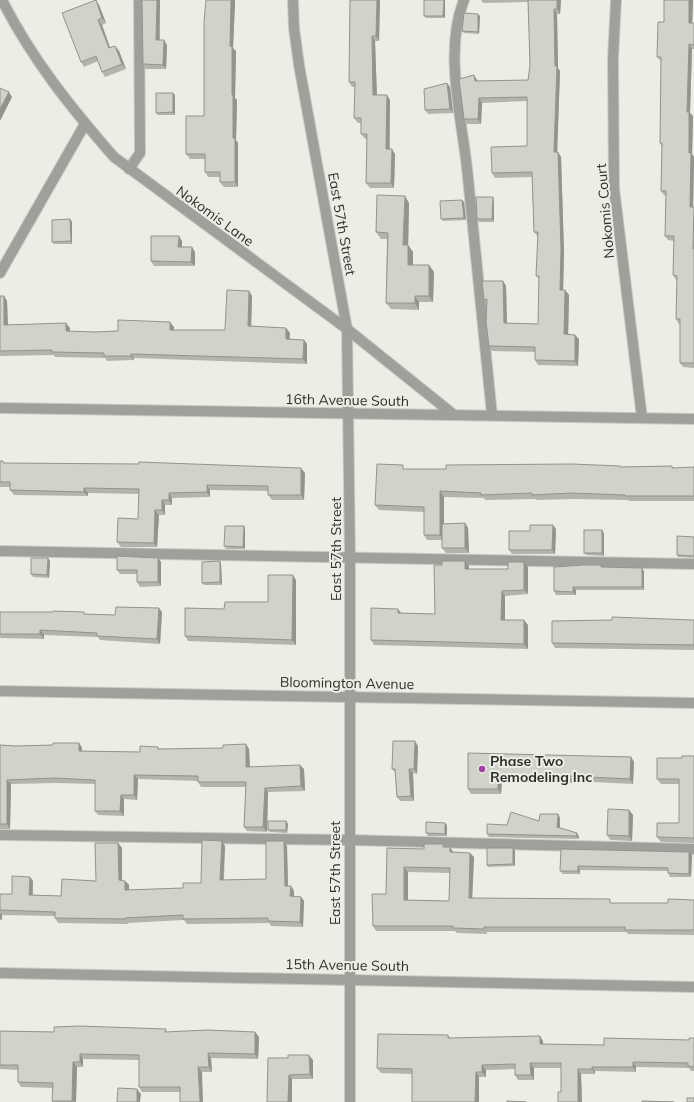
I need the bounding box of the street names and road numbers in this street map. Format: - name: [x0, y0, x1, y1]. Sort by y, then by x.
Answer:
- street label: Nokomis Court: [592, 163, 618, 259]
- street label: East 57th Street: [324, 171, 360, 277]
- street label: Nokomis Lane: [173, 182, 257, 250]
- street label: 16th Avenue South: [285, 390, 409, 410]
- street label: East 57th Street: [327, 497, 345, 601]
- street label: Bloomington Avenue: [280, 673, 414, 693]
- street label: East 57th Street: [326, 821, 344, 925]
- street label: 15th Avenue South: [285, 955, 409, 975]

